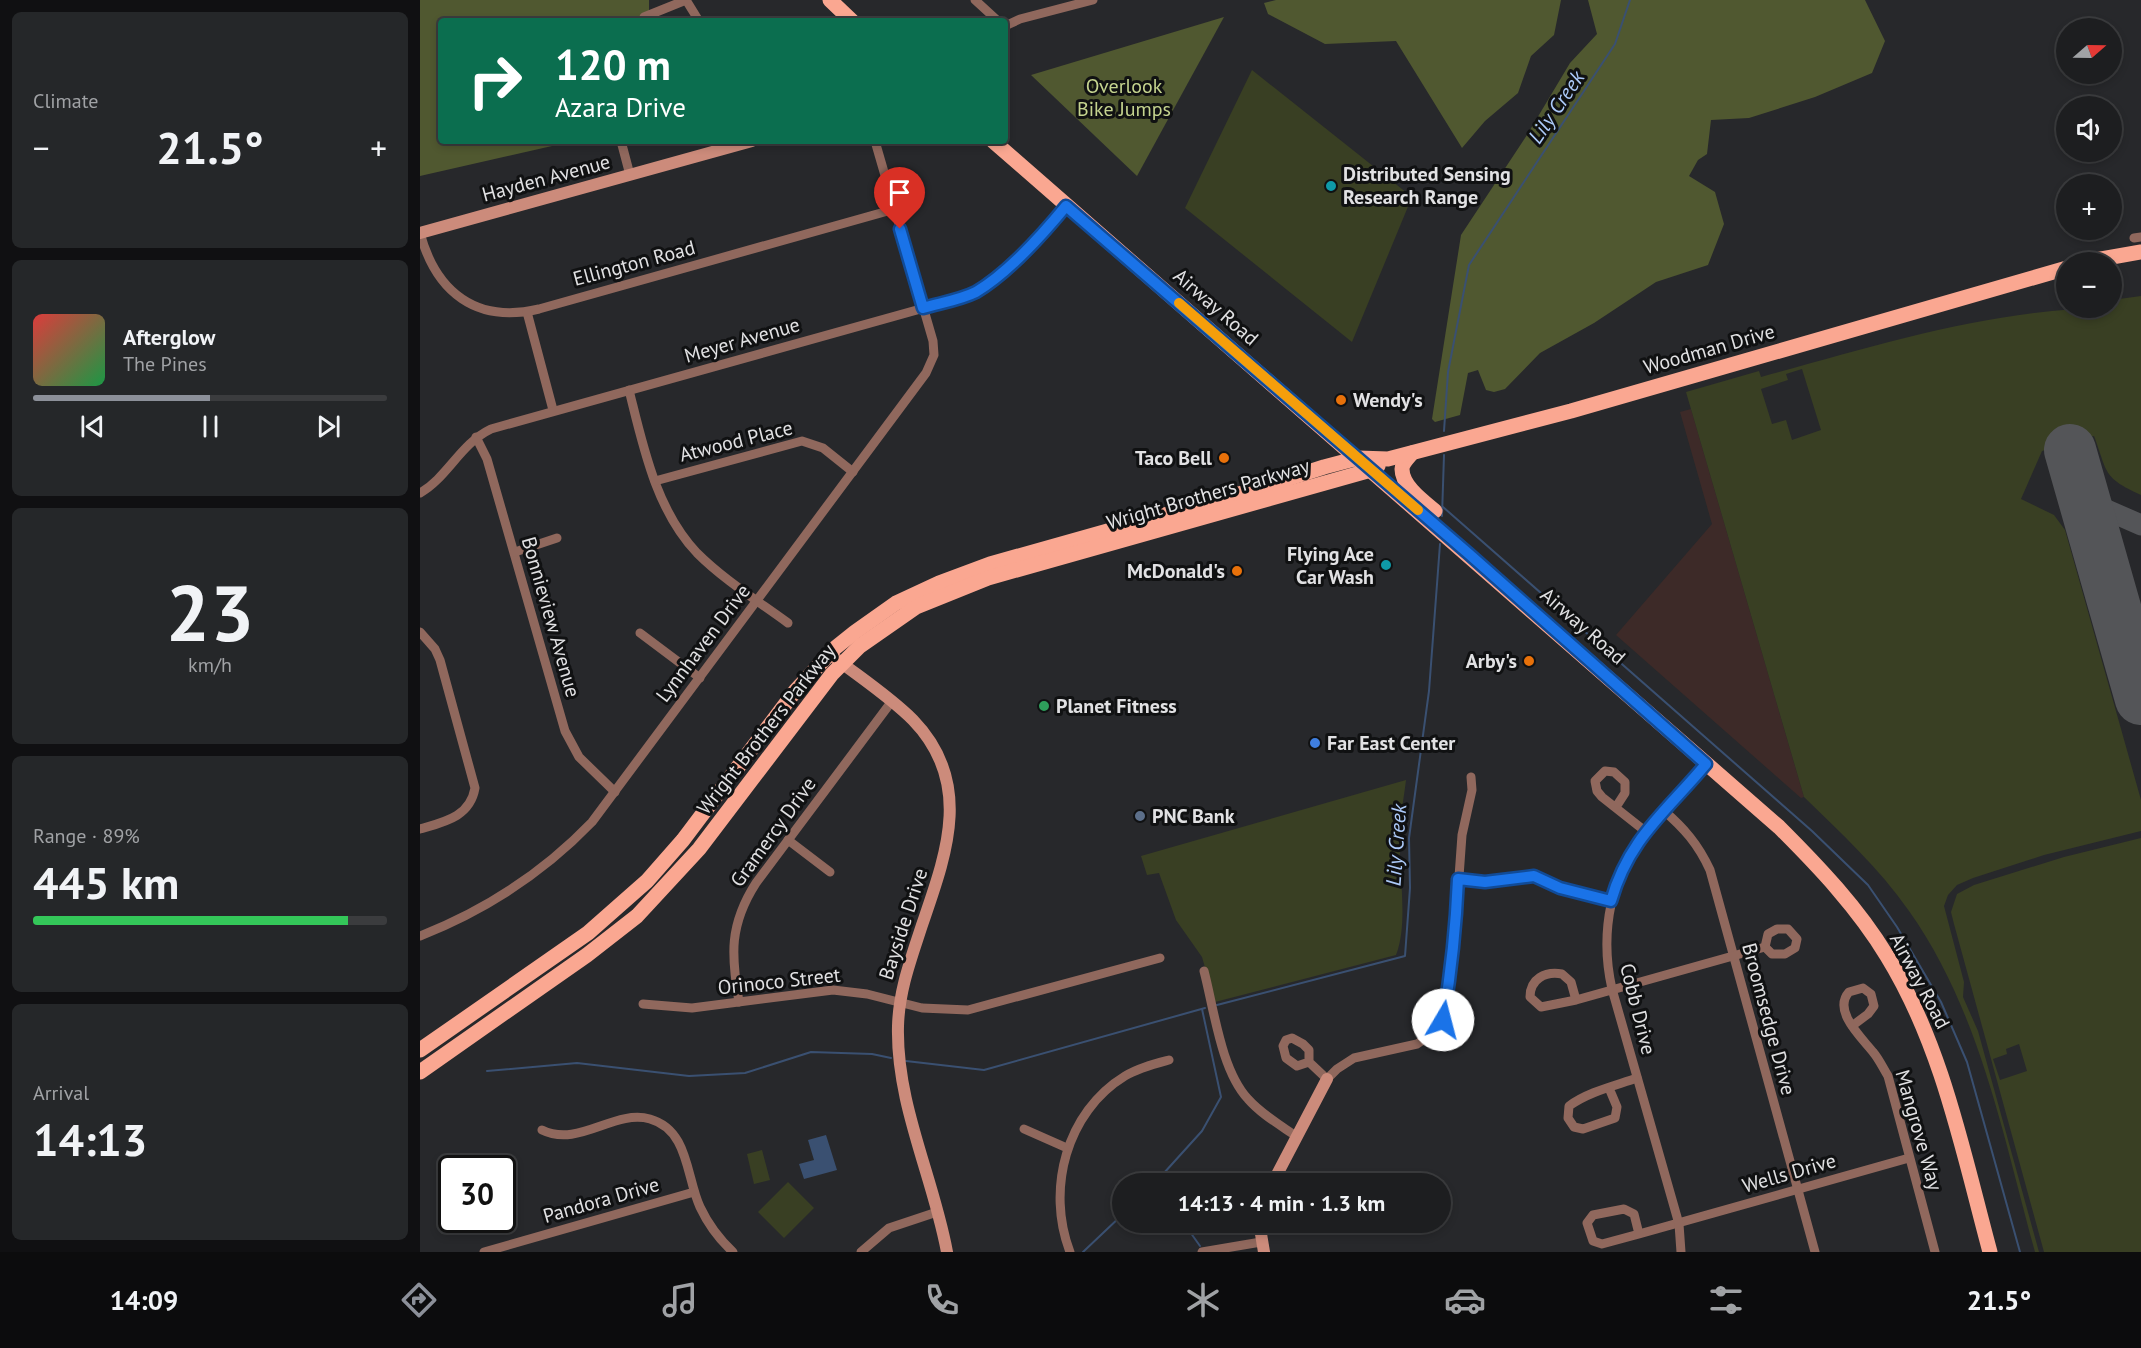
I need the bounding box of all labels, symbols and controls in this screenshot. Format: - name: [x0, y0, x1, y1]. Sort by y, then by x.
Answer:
- north arrow: [2056, 18, 2122, 84]
- map controls: [2056, 18, 2122, 318]
- text: 120 m: [555, 37, 671, 92]
- icon: right: [456, 42, 534, 120]
- water label: Lily Creek: [1522, 64, 1591, 149]
- park label: Overlook Bike Jumps: [1077, 73, 1171, 122]
- text: Climate: [33, 88, 99, 114]
- text: Azara Drive: [555, 90, 686, 124]
- button: sound: [2056, 96, 2122, 162]
- text: 21.5°: [156, 118, 264, 176]
- text: −: [33, 126, 50, 169]
- text: +: [370, 126, 387, 169]
- street label: Hayden Avenue: [479, 148, 613, 208]
- place label: Distributed Sensing Research Range: [1343, 161, 1511, 210]
- pin: [874, 167, 925, 229]
- button: +: [2056, 174, 2122, 240]
- icon: arrive: [883, 176, 916, 209]
- marker: Distributed Sensing Research Range: [1324, 179, 1338, 193]
- street label: Ellington Road: [570, 234, 698, 292]
- button: −: [2056, 252, 2122, 318]
- street label: Airway Road: [1168, 263, 1264, 351]
- street label: Meyer Avenue: [681, 311, 803, 369]
- street label: Woodman Drive: [1640, 318, 1778, 380]
- text: Afterglow: [123, 323, 215, 351]
- text: The Pines: [123, 351, 207, 377]
- place label: Wendy's: [1353, 387, 1423, 413]
- marker: Wendy's: [1334, 393, 1348, 407]
- icon: previous: [76, 410, 109, 443]
- icon: pause: [194, 410, 227, 443]
- icon: next: [312, 410, 345, 443]
- street label: Atwood Place: [677, 414, 795, 468]
- place label: Taco Bell: [1135, 445, 1212, 471]
- marker: Taco Bell: [1217, 451, 1231, 465]
- street label: Wright Brothers Parkway: [1103, 452, 1313, 535]
- street label: Bonnieview Avenue: [516, 534, 586, 700]
- place label: Flying Ace Car Wash: [1287, 541, 1374, 590]
- place label: McDonald's: [1127, 558, 1225, 584]
- marker: Flying Ace Car Wash: [1379, 558, 1393, 572]
- text: 23: [166, 562, 254, 663]
- marker: McDonald's: [1230, 564, 1244, 578]
- street label: Lynnhaven Drive: [650, 579, 756, 707]
- street label: Airway Road: [1535, 582, 1631, 670]
- street label: Wright Brothers Parkway: [691, 638, 841, 820]
- place label: Arby's: [1466, 648, 1517, 674]
- text: km/h: [188, 652, 232, 678]
- marker: Arby's: [1522, 654, 1536, 668]
- place label: Planet Fitness: [1056, 693, 1177, 719]
- marker: Planet Fitness: [1037, 699, 1051, 713]
- place label: Far East Center: [1327, 730, 1455, 756]
- marker: Far East Center: [1308, 736, 1322, 750]
- street label: Gramercy Drive: [724, 772, 822, 892]
- water label: Lily Creek: [1380, 801, 1412, 887]
- place label: PNC Bank: [1152, 803, 1235, 829]
- marker: PNC Bank: [1133, 809, 1147, 823]
- text: Range · 89%: [33, 823, 140, 849]
- text: 445 km: [33, 853, 179, 911]
- street label: Bayside Drive: [873, 865, 933, 983]
- street label: Airway Road: [1884, 929, 1956, 1033]
- street label: Broomsedge Drive: [1736, 940, 1802, 1098]
- street label: Cobb Drive: [1614, 961, 1662, 1057]
- street label: Orinoco Street: [716, 962, 842, 1000]
- position arrow: [1411, 988, 1475, 1052]
- street label: Mangrove Way: [1889, 1067, 1949, 1194]
- text: Arrival: [33, 1080, 89, 1106]
- text: 14:13: [33, 1110, 147, 1168]
- street label: Wells Drive: [1739, 1147, 1839, 1199]
- speed limit sign: 30: [438, 1155, 516, 1233]
- street label: Pandora Drive: [540, 1171, 662, 1229]
- text: 14:13 · 4 min · 1.3 km: [1178, 1189, 1385, 1217]
- icon: directions: [398, 1279, 440, 1321]
- icon: music: [659, 1279, 701, 1321]
- icon: phone: [921, 1279, 963, 1321]
- icon: climate: [1182, 1279, 1224, 1321]
- icon: car: [1444, 1279, 1486, 1321]
- icon: filters: [1705, 1279, 1747, 1321]
- text: 14:09: [110, 1283, 178, 1317]
- text: 21.5°: [1967, 1283, 2031, 1317]

